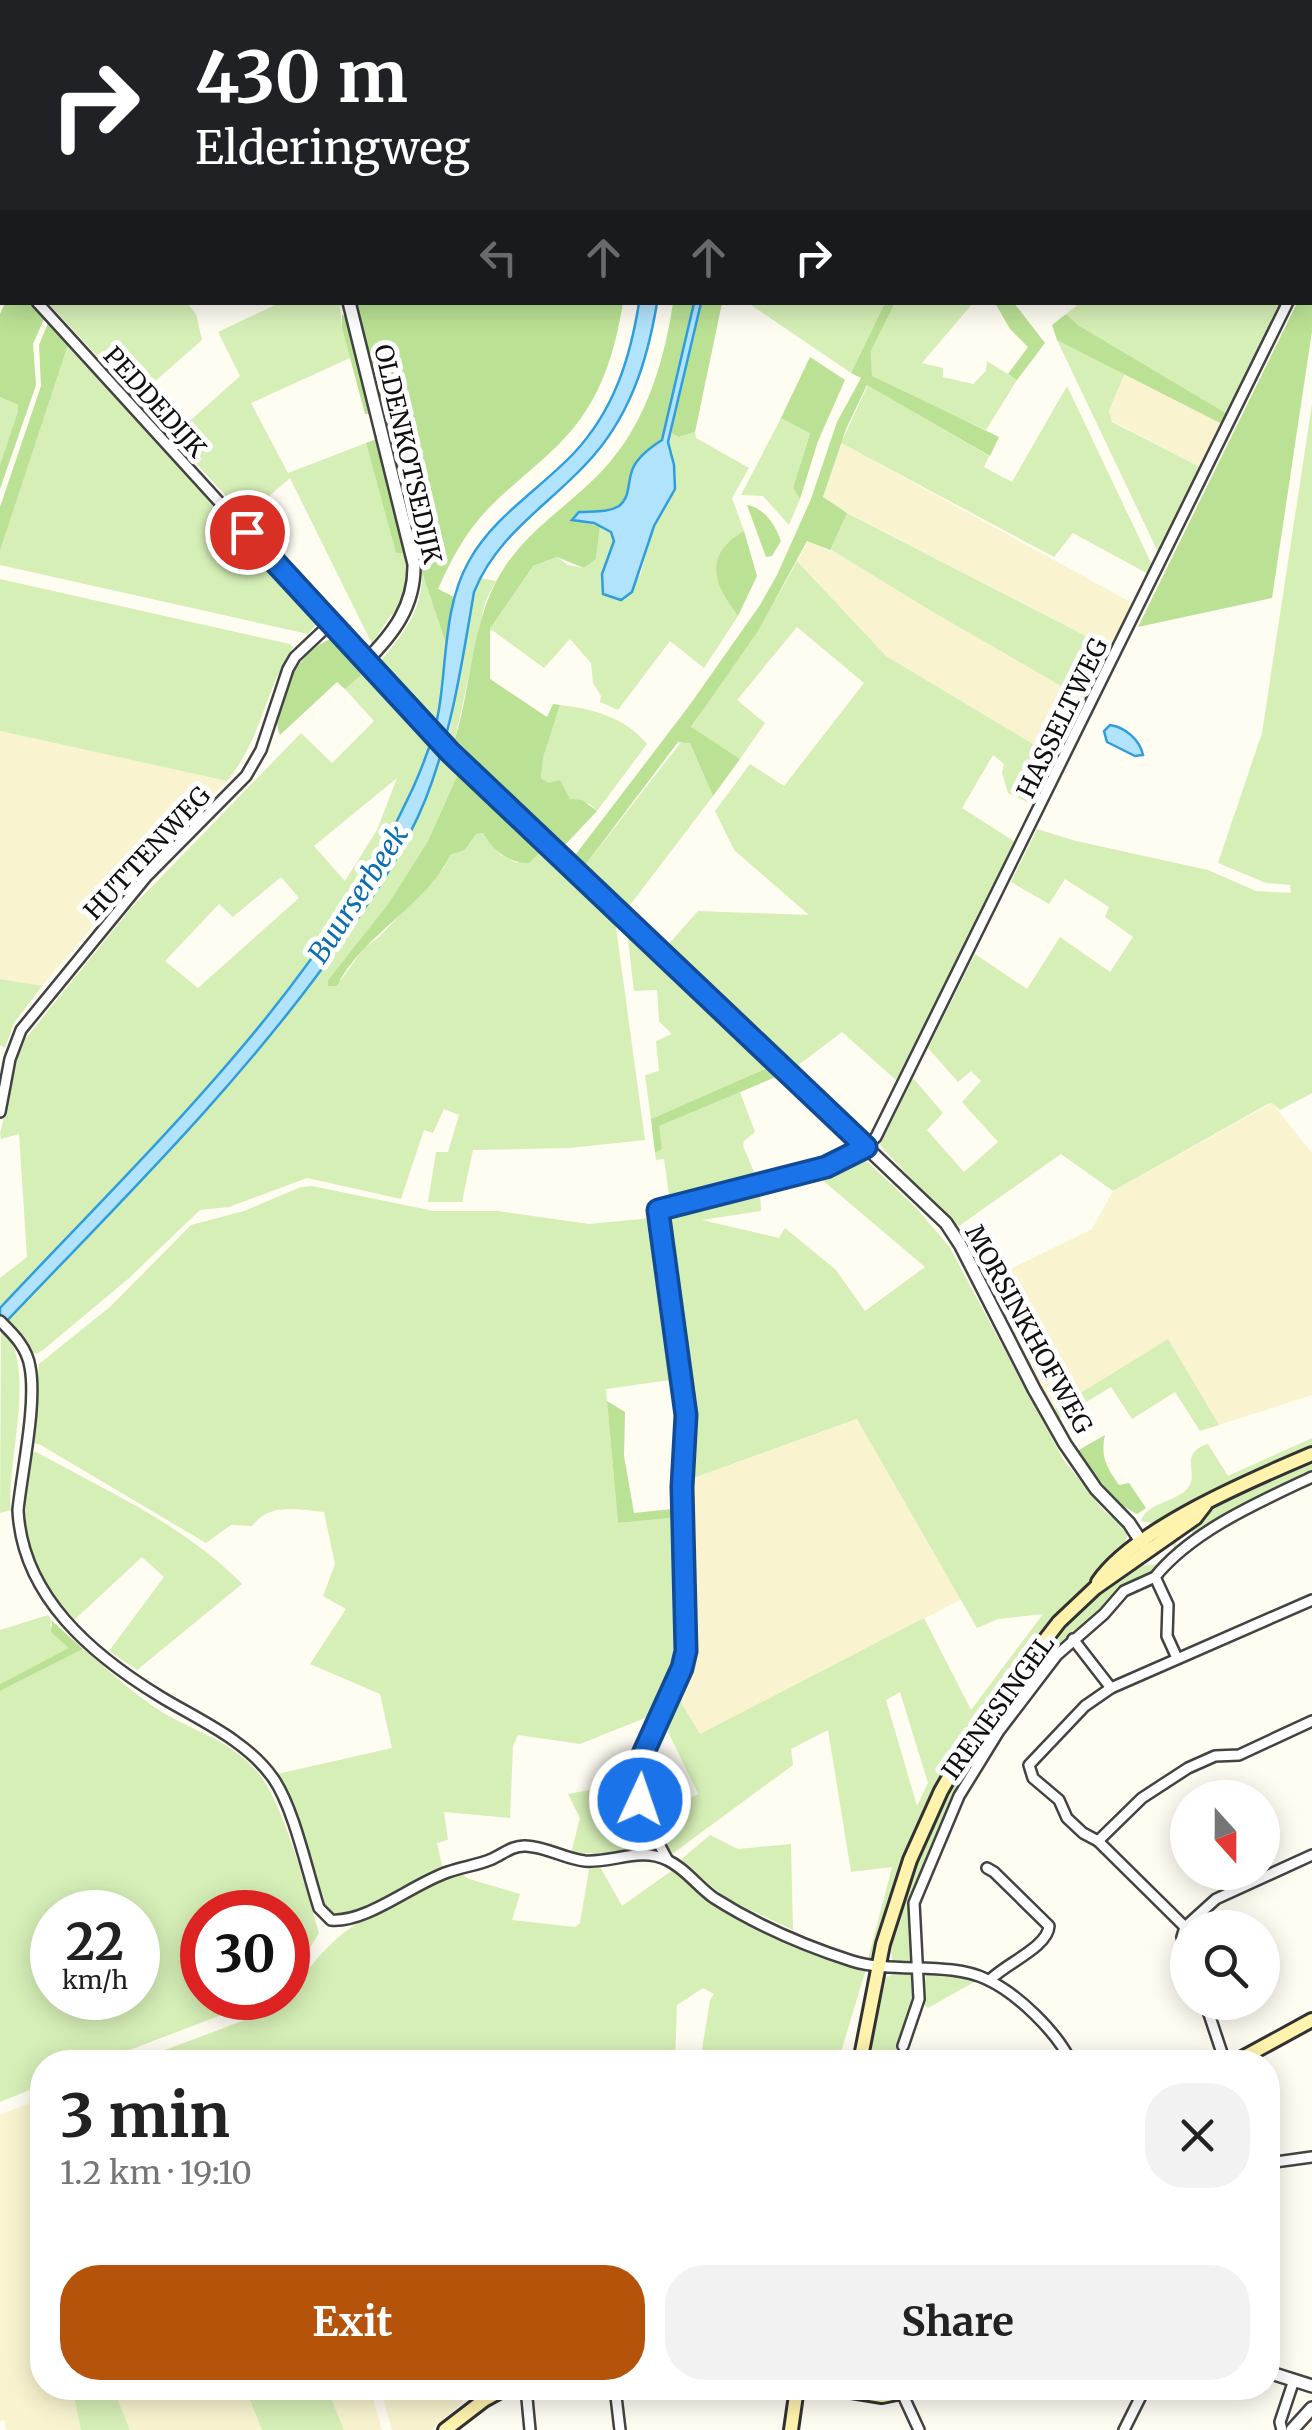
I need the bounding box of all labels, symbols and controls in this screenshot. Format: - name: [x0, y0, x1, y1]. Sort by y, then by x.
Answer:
- text: 430 m: [195, 33, 408, 121]
- icon: right: [30, 40, 160, 170]
- text: Elderingweg: [195, 120, 470, 176]
- icon: left: [471, 230, 526, 285]
- icon: ahead: [576, 230, 631, 285]
- icon: ahead: [681, 230, 736, 285]
- icon: right: [786, 230, 841, 285]
- street label: PEDDEDIJK: [97, 340, 213, 464]
- street label: OLDENKOTSEDIJK: [367, 341, 449, 567]
- pin: [205, 490, 290, 575]
- icon: arrive: [220, 505, 275, 560]
- street label: HASSELTWEG: [1010, 633, 1114, 803]
- street label: HUTTENWEG: [77, 780, 217, 926]
- water label: Buurserbeek: [300, 818, 416, 970]
- street label: MORSINKHOFWEG: [958, 1219, 1100, 1439]
- street label: IRENESINGEL: [935, 1628, 1061, 1786]
- position arrow: [588, 1748, 692, 1852]
- north arrow: [1170, 1780, 1280, 1890]
- map controls: [1170, 1780, 1280, 2020]
- speed limit sign: 30: [180, 1890, 310, 2020]
- button: search: [1170, 1910, 1280, 2020]
- text: 22: [66, 1911, 124, 1974]
- text: km/h: [62, 1964, 128, 1996]
- text: 3 min: [60, 2078, 230, 2153]
- button: close: [1145, 2083, 1250, 2188]
- text: 1.2 km · 19:10: [60, 2153, 252, 2193]
- button: Exit: [60, 2265, 645, 2380]
- button: Share: [665, 2265, 1250, 2380]

